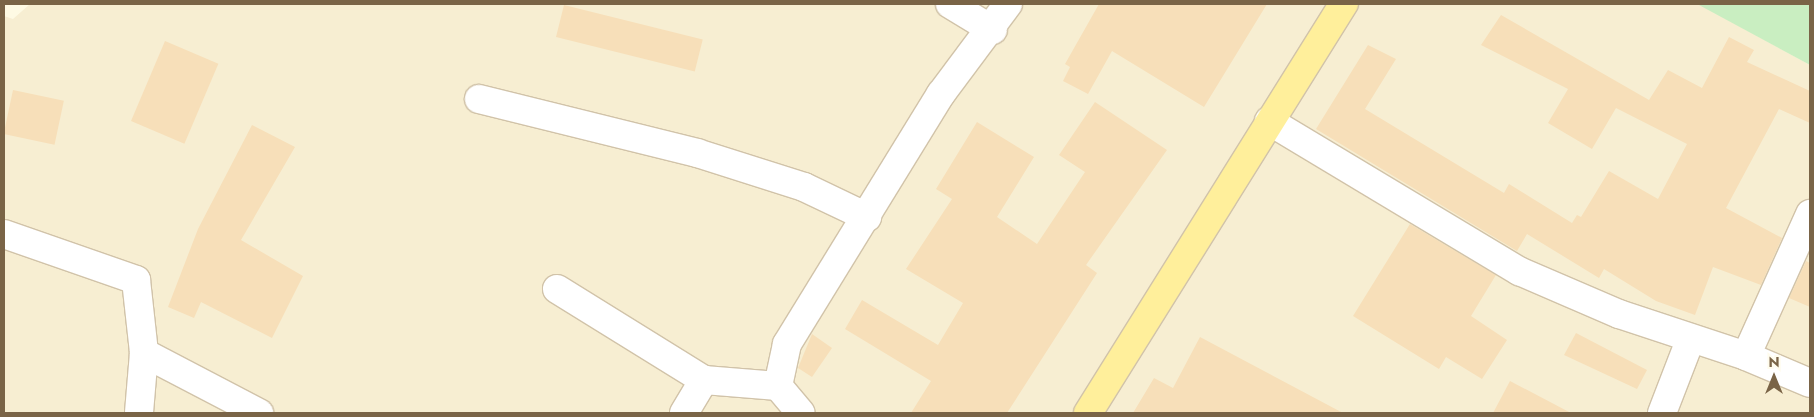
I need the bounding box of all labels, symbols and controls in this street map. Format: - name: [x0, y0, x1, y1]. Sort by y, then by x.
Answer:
- north arrow: [1749, 352, 1799, 402]
- text: N: [1768, 352, 1780, 372]

